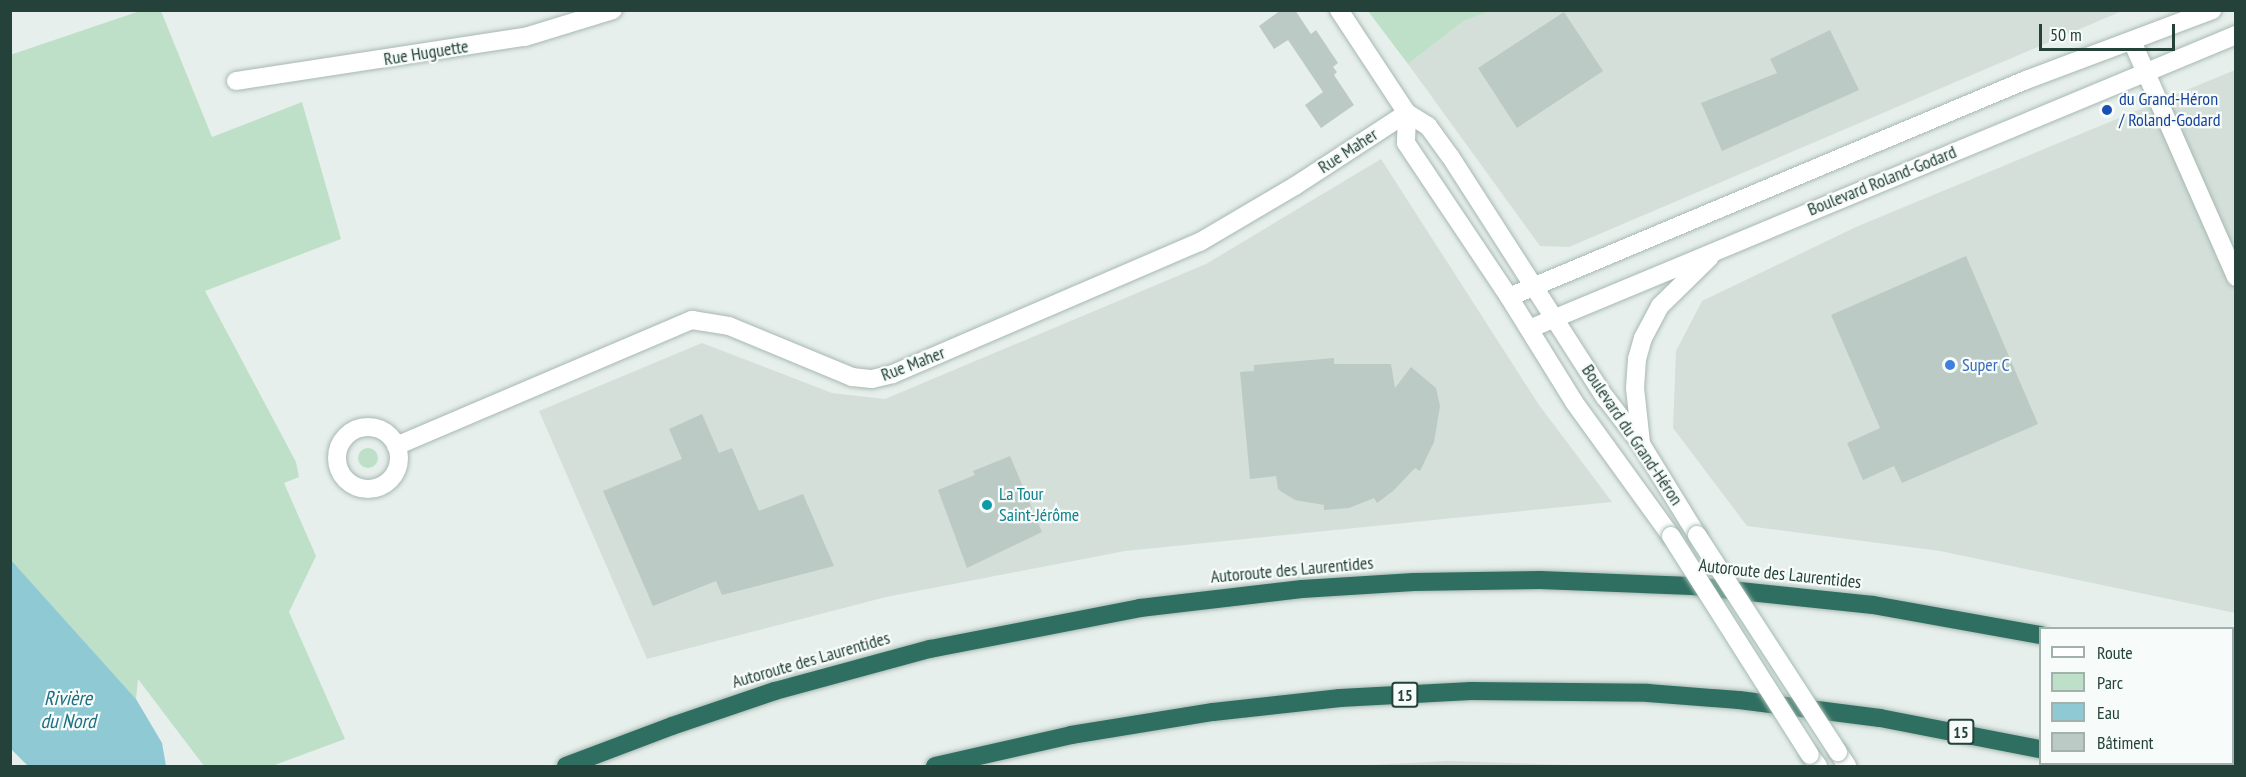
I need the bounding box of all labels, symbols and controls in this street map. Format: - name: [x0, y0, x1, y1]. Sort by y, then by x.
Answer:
- scale bar: [2042, 12, 2178, 50]
- text: 50 m: [2050, 23, 2082, 46]
- street label: Rue Huguette: [382, 36, 470, 70]
- place label: du Grand-Héron / Roland-Godard: [2119, 89, 2221, 132]
- marker: du Grand-Héron / Roland-Godard: [2100, 103, 2114, 117]
- street label: Rue Maher: [1314, 124, 1382, 178]
- street label: Boulevard Roland-Godard: [1804, 141, 1960, 221]
- street label: Rue Maher: [878, 342, 948, 386]
- place label: Super C: [1962, 354, 2010, 376]
- marker: Super C: [1943, 358, 1957, 372]
- street label: Boulevard du Grand-Héron: [1577, 361, 1687, 509]
- place label: La Tour Saint-Jérôme: [999, 484, 1079, 526]
- marker: La Tour Saint-Jérôme: [980, 498, 994, 512]
- street label: Autoroute des Laurentides: [1210, 552, 1374, 588]
- street label: Autoroute des Laurentides: [1698, 555, 1862, 593]
- street label: Autoroute des Laurentides: [730, 627, 892, 693]
- legend: [2039, 627, 2234, 765]
- text: Route: [2097, 641, 2133, 664]
- text: Parc: [2097, 671, 2123, 694]
- road number: 15: [1390, 682, 1420, 708]
- water label: Rivière du Nord: [40, 686, 96, 733]
- text: Eau: [2097, 701, 2120, 724]
- road number: 15: [1946, 719, 1976, 745]
- text: Bâtiment: [2097, 731, 2154, 754]

